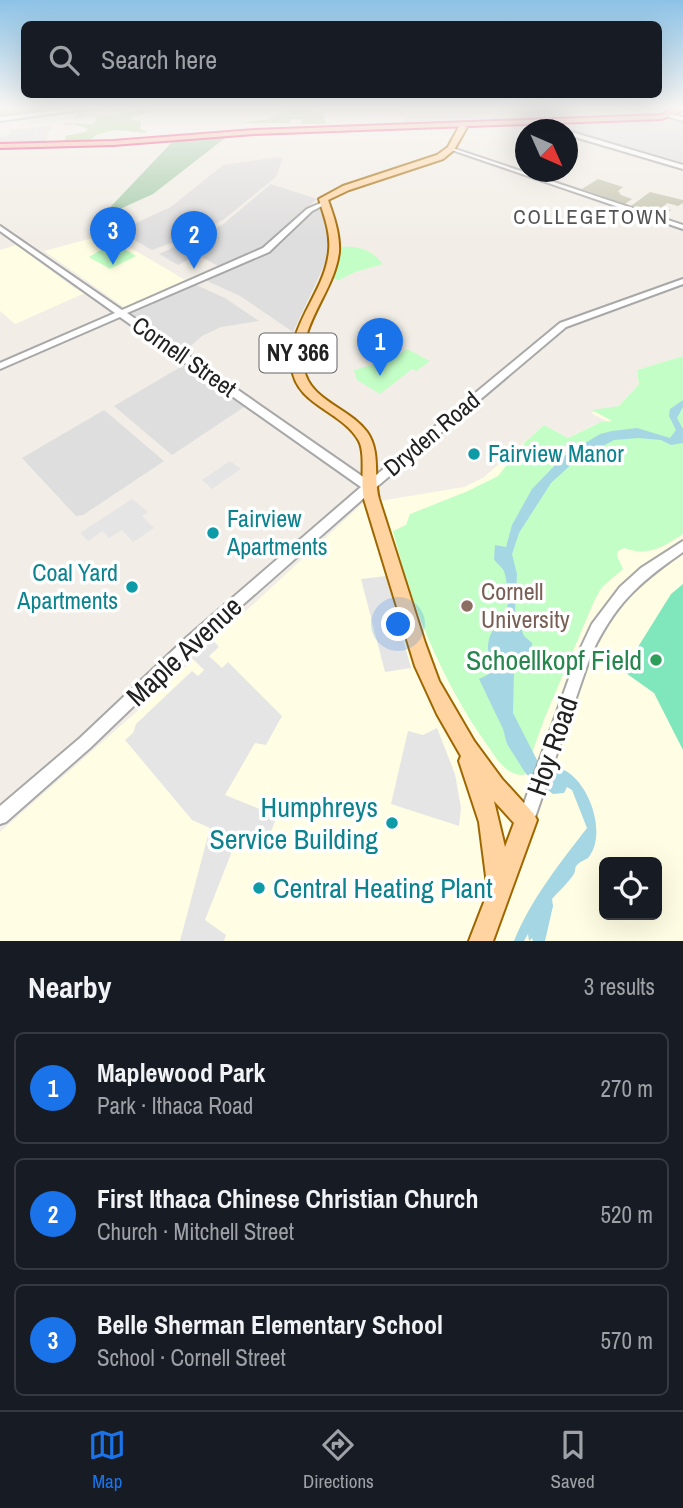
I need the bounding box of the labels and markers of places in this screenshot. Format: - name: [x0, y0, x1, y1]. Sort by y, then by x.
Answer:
- pin: 3: [90, 207, 136, 265]
- pin: 2: [171, 211, 217, 269]
- pin: 1: [357, 318, 403, 376]
- place label: Fairview Manor: [488, 437, 624, 469]
- marker: Fairview Manor: [466, 446, 482, 462]
- place label: Fairview Apartments: [226, 502, 328, 562]
- marker: Fairview Apartments: [205, 525, 221, 541]
- place label: Coal Yard Apartments: [16, 556, 118, 616]
- place label: Cornell University: [481, 575, 570, 635]
- marker: Coal Yard Apartments: [124, 579, 140, 595]
- marker: Cornell University: [459, 598, 475, 614]
- place label: Schoellkopf Field: [466, 641, 642, 679]
- marker: Schoellkopf Field: [648, 652, 664, 668]
- place label: Humphreys Service Building: [210, 788, 378, 858]
- marker: Humphreys Service Building: [384, 815, 400, 831]
- place label: Central Heating Plant: [273, 869, 493, 907]
- marker: Central Heating Plant: [251, 880, 267, 896]

